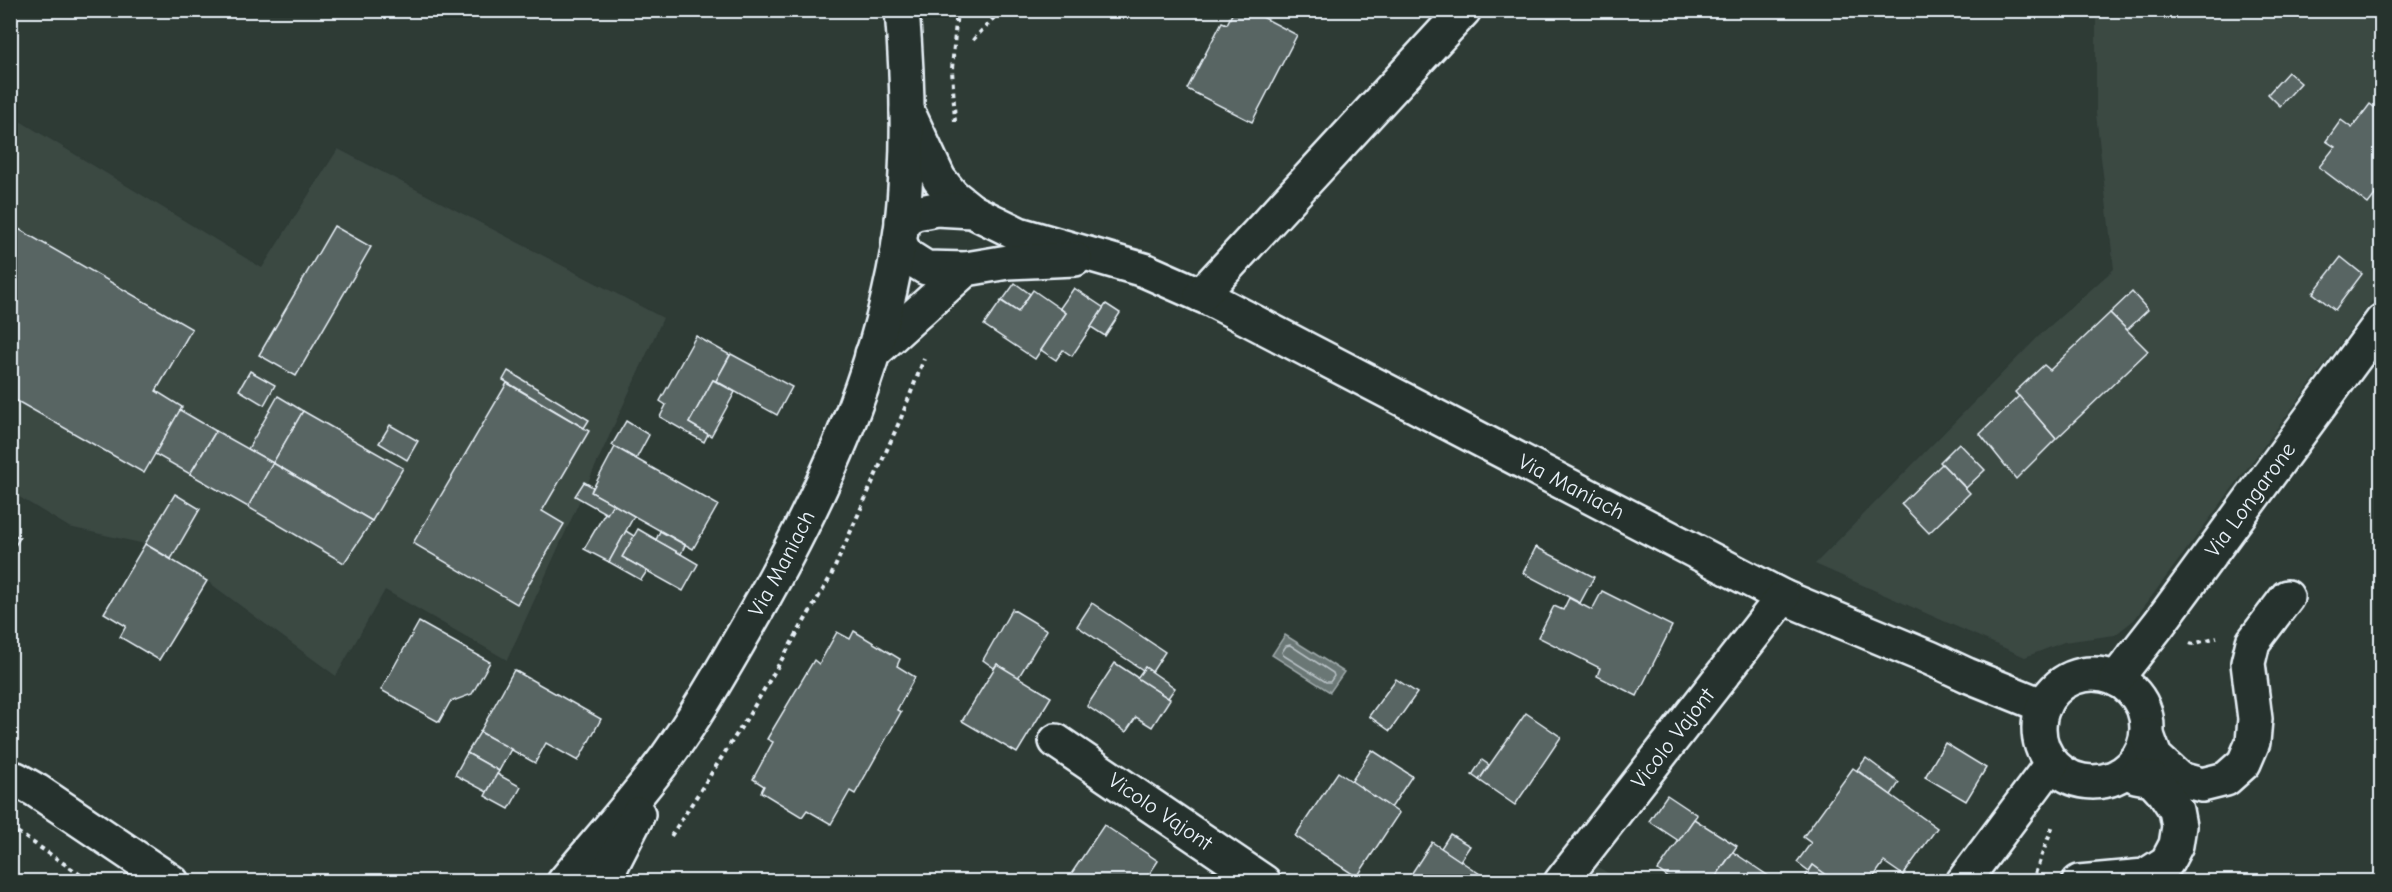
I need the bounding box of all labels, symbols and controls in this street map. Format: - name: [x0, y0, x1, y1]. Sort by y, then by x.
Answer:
- street label: Via Longarone: [2200, 437, 2301, 562]
- street label: Via Maniach: [1514, 449, 1629, 525]
- street label: Via Maniach: [743, 506, 821, 621]
- street label: Vicolo Vajont: [1626, 683, 1720, 794]
- street label: Vicolo Vajont: [1103, 767, 1218, 857]

